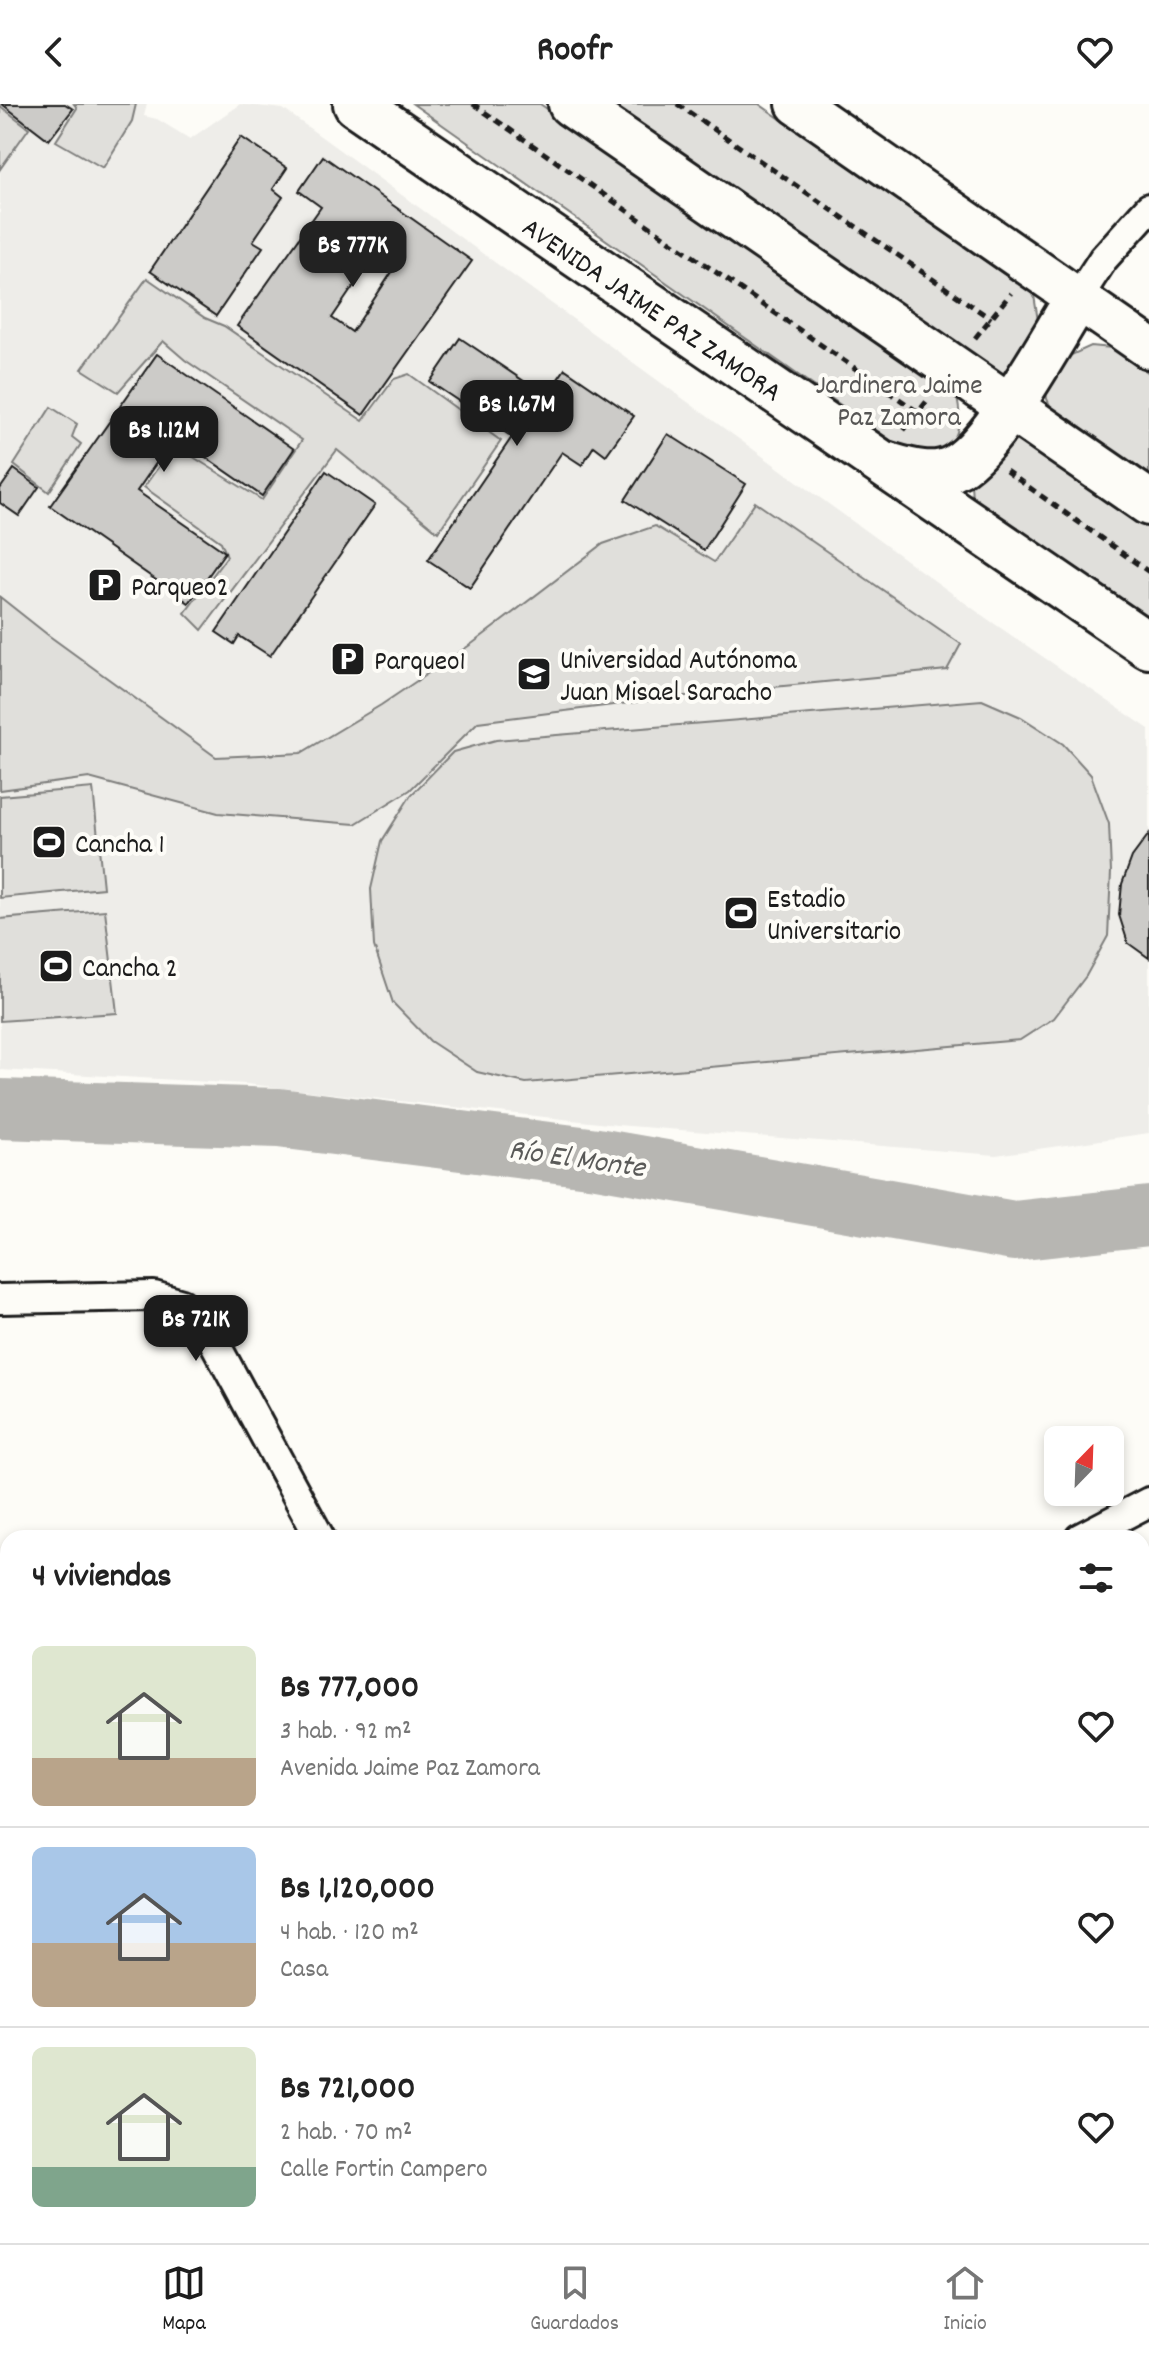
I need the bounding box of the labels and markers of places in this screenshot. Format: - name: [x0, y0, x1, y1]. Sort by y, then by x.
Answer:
- pin: Bs 777K: [279, 221, 427, 289]
- pin: Bs 1.67M: [434, 380, 600, 448]
- pin: Bs 1.12M: [81, 406, 247, 474]
- parking icon: Parqueo2: [86, 566, 124, 604]
- place label: Parqueo2: [131, 570, 229, 610]
- parking icon: Parqueo1: [329, 640, 367, 678]
- place label: Universidad Autónoma Juan Misael Saracho: [560, 643, 797, 715]
- place label: Parqueo1: [374, 644, 466, 684]
- school or university icon: Universidad Autónoma Juan Misael Saracho: [515, 655, 553, 693]
- sports icon: Cancha 1: [30, 823, 68, 861]
- place label: Cancha 1: [75, 827, 165, 867]
- place label: Estadio Universitario: [767, 882, 901, 954]
- sports icon: Estadio Universitario: [722, 894, 760, 932]
- sports icon: Cancha 2: [37, 947, 75, 985]
- place label: Cancha 2: [82, 951, 178, 991]
- pin: Bs 721K: [122, 1295, 270, 1363]

